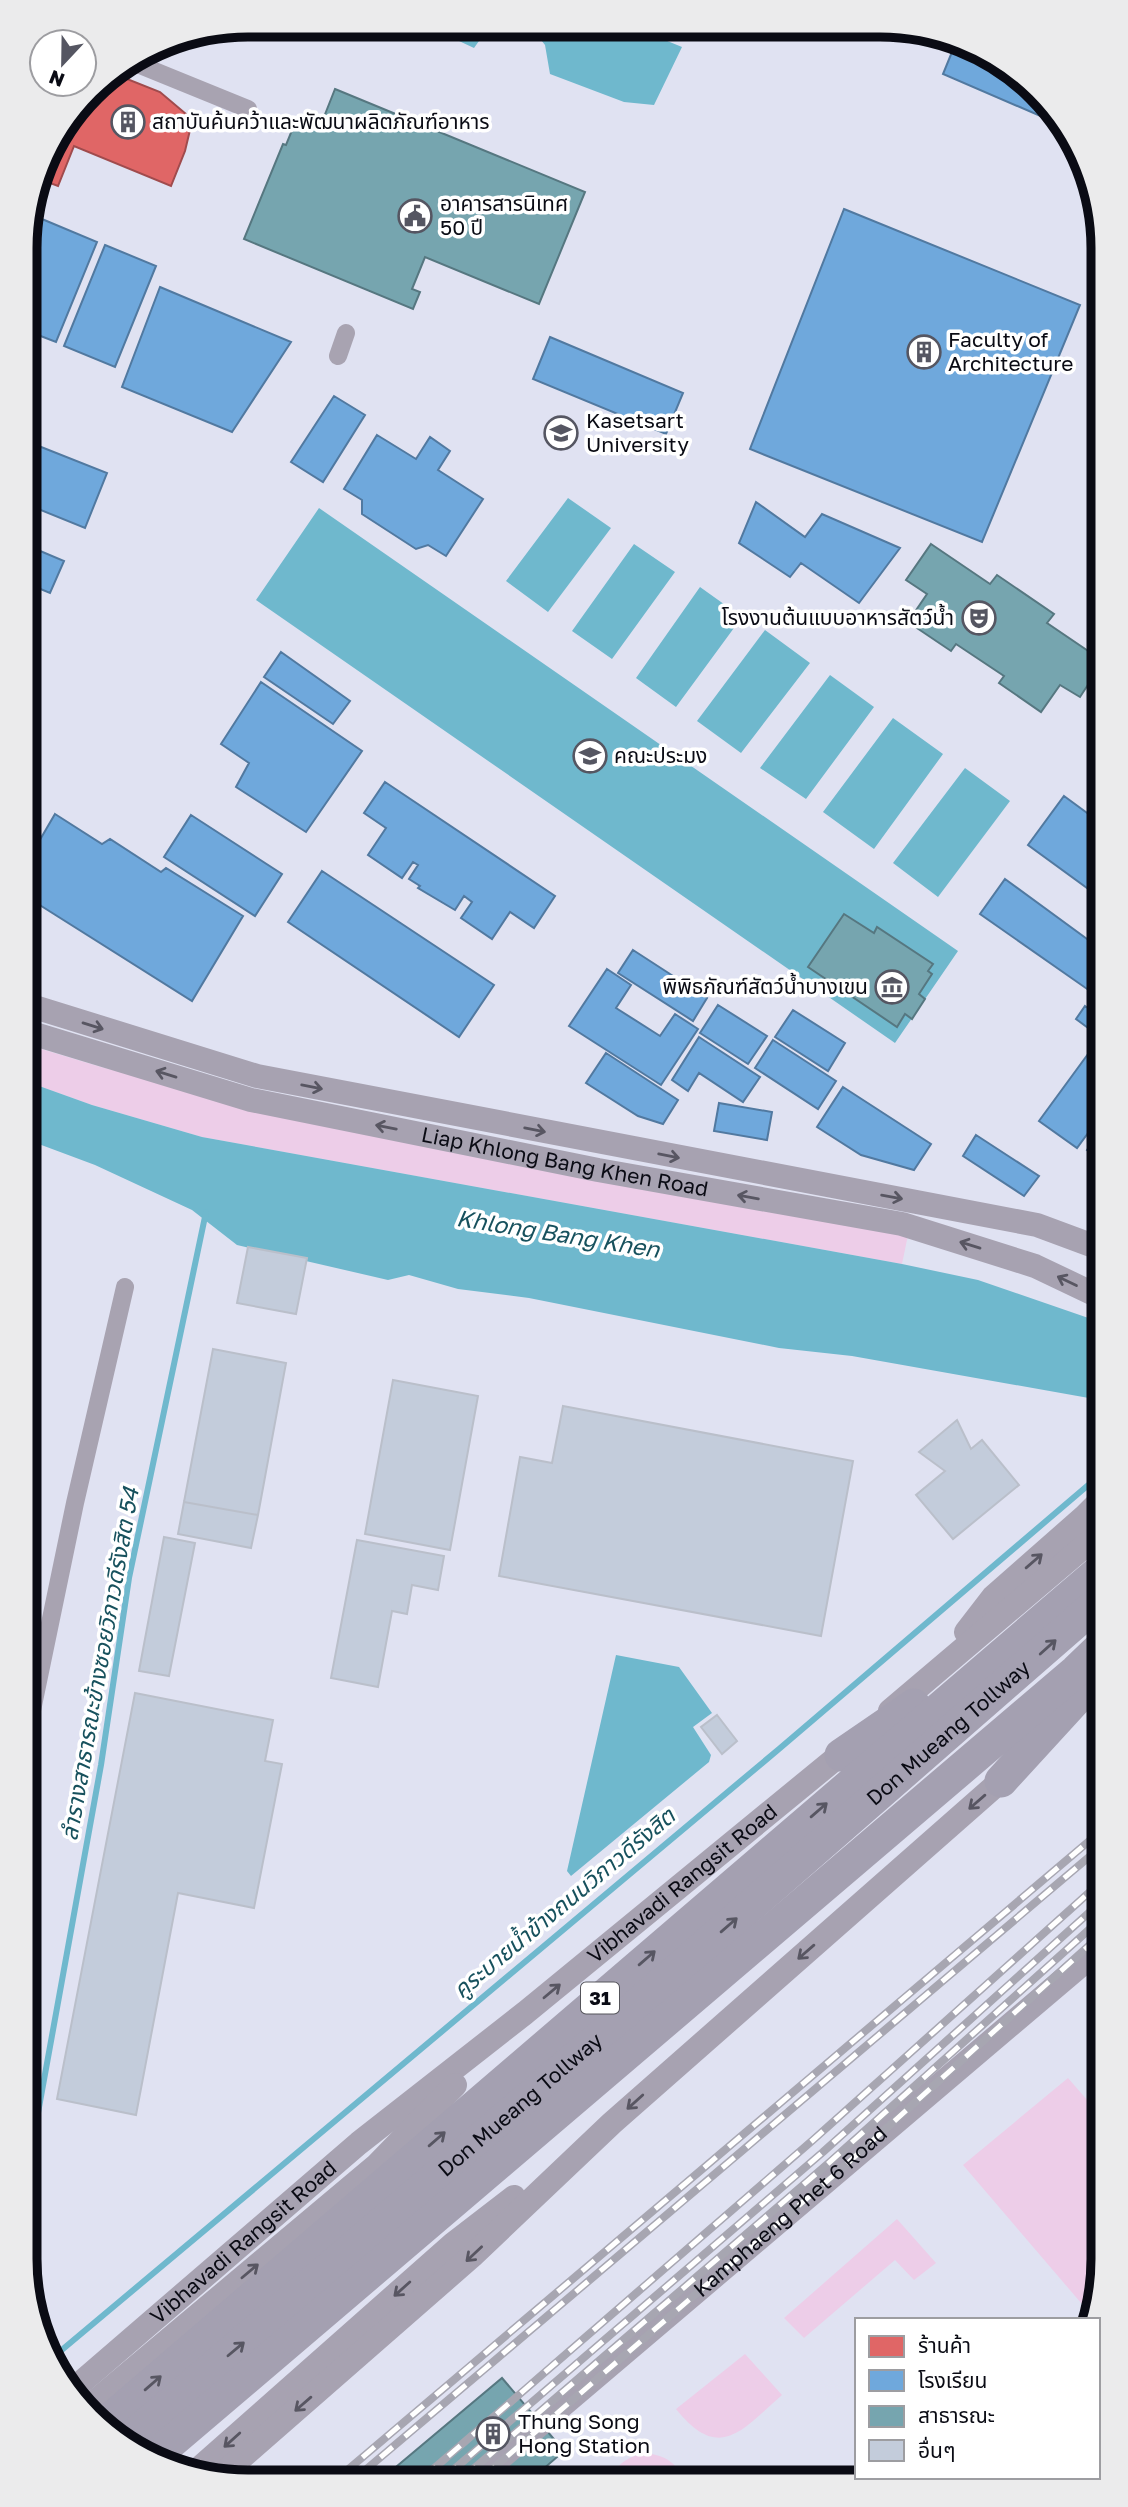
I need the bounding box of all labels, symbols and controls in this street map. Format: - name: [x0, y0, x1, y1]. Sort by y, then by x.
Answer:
- north arrow: [28, 28, 98, 98]
- text: N: [45, 66, 67, 93]
- building icon: สถาบันค้นคว้าและพัฒนาผลิตภัณฑ์อาหาร: [109, 103, 147, 141]
- place label: สถาบันค้นคว้าและพัฒนาผลิตภัณฑ์อาหาร: [152, 108, 490, 134]
- place label: อาคารสารนิเทศ 50 ปี: [440, 190, 568, 240]
- public building icon: อาคารสารนิเทศ 50 ปี: [396, 197, 434, 235]
- place label: Faculty of Architecture: [948, 326, 1073, 376]
- building icon: Faculty of Architecture: [905, 333, 943, 371]
- place label: Kasetsart University: [586, 407, 689, 457]
- school or university icon: Kasetsart University: [542, 414, 580, 452]
- theatre icon: โรงงานต้นแบบอาหารสัตว์น้ำ: [960, 599, 998, 637]
- place label: โรงงานต้นแบบอาหารสัตว์น้ำ: [721, 603, 954, 630]
- school or university icon: คณะประมง: [571, 737, 609, 775]
- place label: คณะประมง: [614, 742, 707, 768]
- museum icon: พิพิธภัณฑ์สัตว์น้ำบางเขน: [873, 968, 911, 1006]
- place label: พิพิธภัณฑ์สัตว์น้ำบางเขน: [663, 972, 868, 999]
- one-way arrow: [82, 1020, 104, 1033]
- one-way arrow: [155, 1067, 177, 1079]
- one-way arrow: [300, 1080, 323, 1094]
- one-way arrow: [375, 1120, 398, 1134]
- street label: Liap Khlong Bang Khen Road: [419, 1121, 710, 1201]
- one-way arrow: [523, 1124, 546, 1137]
- one-way arrow: [657, 1150, 680, 1163]
- one-way arrow: [737, 1189, 760, 1203]
- one-way arrow: [880, 1191, 903, 1204]
- water label: Khlong Bang Khen: [455, 1203, 662, 1263]
- one-way arrow: [959, 1238, 981, 1251]
- one-way arrow: [1057, 1274, 1078, 1288]
- water label: ลำรางสาธารณะข้างซอยวิภาวดีรังสิต 54: [54, 1484, 144, 1843]
- one-way arrow: [1025, 1553, 1043, 1569]
- one-way arrow: [1039, 1639, 1057, 1655]
- street label: Don Mueang Tollway: [861, 1654, 1035, 1811]
- one-way arrow: [968, 1794, 986, 1810]
- street label: Vibhavadi Rangsit Road: [582, 1798, 782, 1968]
- water label: คูระบายน้ำข้างถนนวิภาวดีรังสิต: [446, 1800, 682, 2005]
- one-way arrow: [810, 1803, 828, 1818]
- one-way arrow: [719, 1917, 737, 1933]
- one-way arrow: [797, 1944, 815, 1960]
- one-way arrow: [637, 1950, 655, 1966]
- road number: 31: [581, 1982, 619, 2014]
- one-way arrow: [543, 1983, 561, 1999]
- street label: Don Mueang Tollway: [432, 2026, 607, 2182]
- one-way arrow: [626, 2094, 644, 2110]
- street label: Kamphaeng Phet 6 Road: [688, 2120, 892, 2302]
- one-way arrow: [428, 2131, 446, 2147]
- street label: Vibhavadi Rangsit Road: [144, 2154, 341, 2329]
- one-way arrow: [465, 2246, 483, 2262]
- one-way arrow: [240, 2263, 258, 2279]
- one-way arrow: [393, 2281, 411, 2297]
- legend: [855, 2318, 1100, 2479]
- text: ร้านค้า: [918, 2332, 971, 2358]
- one-way arrow: [226, 2341, 244, 2356]
- text: โรงเรียน: [918, 2367, 987, 2393]
- one-way arrow: [144, 2375, 162, 2391]
- one-way arrow: [294, 2396, 312, 2412]
- text: สาธารณะ: [918, 2402, 995, 2428]
- place label: Thung Song Hong Station: [518, 2408, 650, 2458]
- building icon: Thung Song Hong Station: [474, 2415, 512, 2453]
- one-way arrow: [223, 2432, 241, 2448]
- text: อื่นๆ: [918, 2436, 955, 2463]

